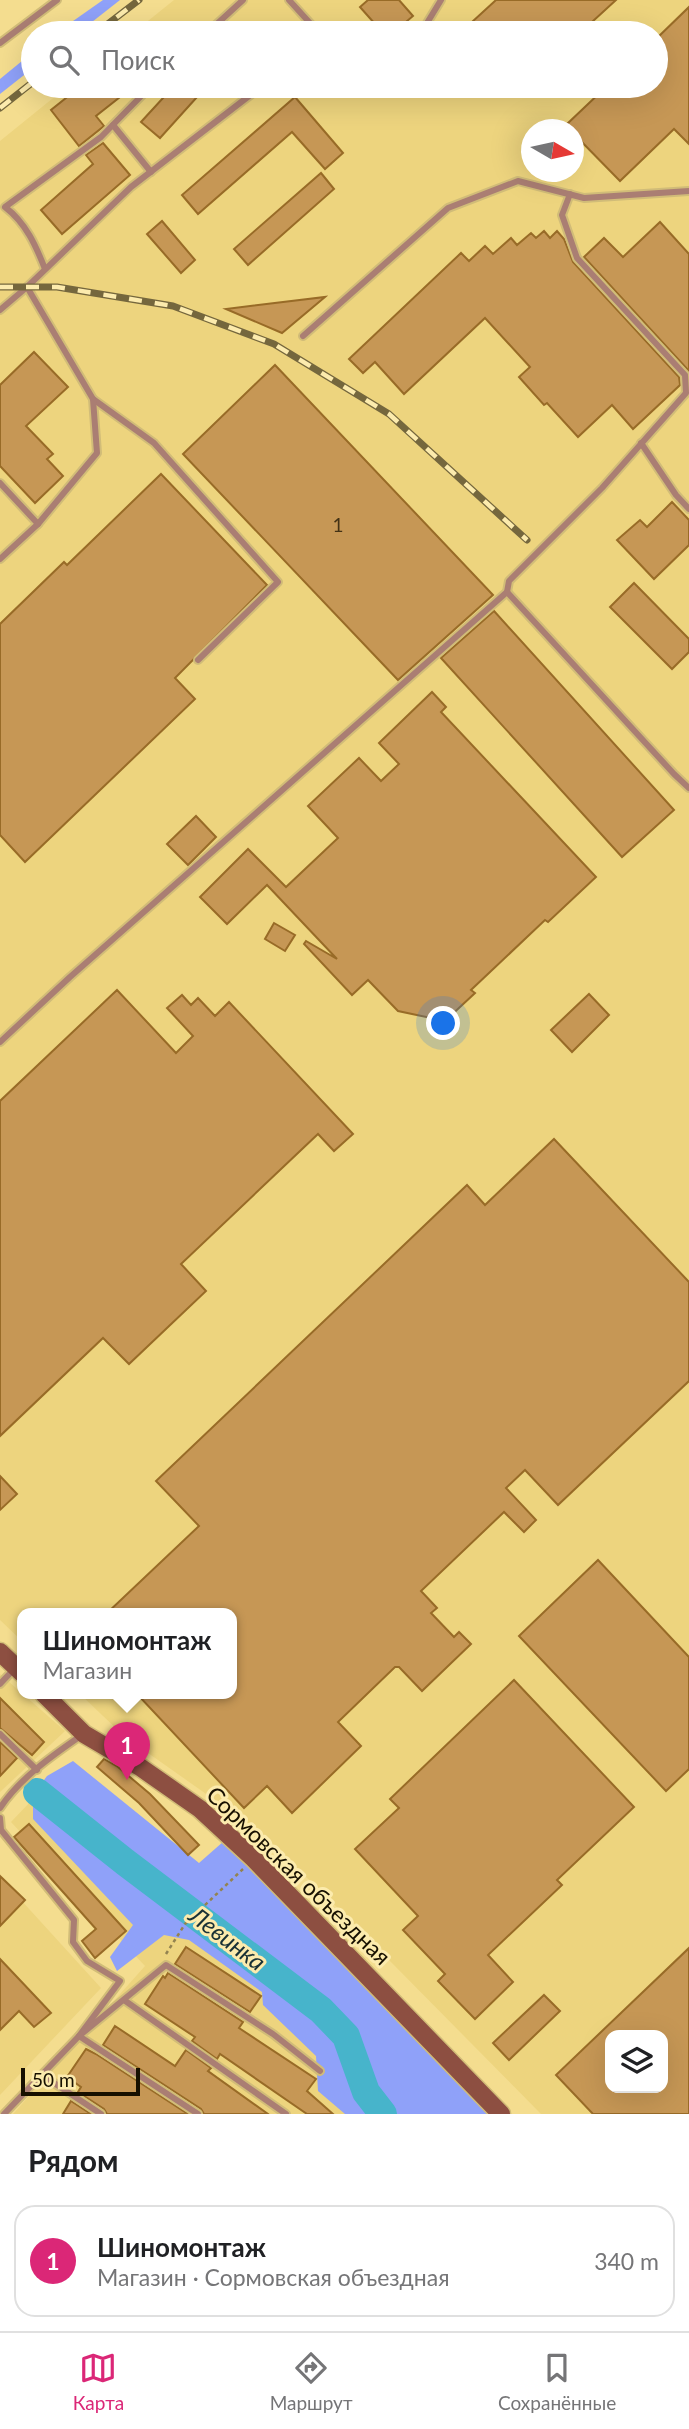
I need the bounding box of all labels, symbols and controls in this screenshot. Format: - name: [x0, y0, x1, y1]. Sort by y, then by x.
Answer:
- search box: [21, 21, 668, 98]
- icon: search: [45, 41, 83, 79]
- text: Поиск: [101, 44, 175, 76]
- north arrow: [521, 119, 584, 182]
- house number: 1: [332, 513, 344, 536]
- your location: [426, 1006, 460, 1040]
- popup: [17, 1608, 237, 1699]
- text: Шиномонтаж: [42, 1624, 212, 1656]
- text: Магазин: [42, 1656, 132, 1684]
- pin: 1: [104, 1722, 150, 1780]
- street label: Сормовская объездная: [201, 1780, 397, 1970]
- water label: Левинка: [184, 1899, 272, 1976]
- map controls: [605, 2030, 668, 2093]
- button: layers: [605, 2030, 668, 2093]
- scale bar: [21, 2065, 140, 2097]
- text: 50 m: [32, 2068, 75, 2091]
- text: Рядом: [28, 2142, 118, 2178]
- text: Шиномонтаж: [97, 2231, 266, 2263]
- text: 1: [46, 2247, 60, 2275]
- text: 340 m: [594, 2247, 659, 2275]
- text: Магазин · Сормовская объездная: [97, 2263, 450, 2291]
- tab: Карта: [73, 2349, 124, 2414]
- tab: Маршрут: [270, 2349, 352, 2414]
- tab: Сохранённые: [498, 2349, 616, 2414]

